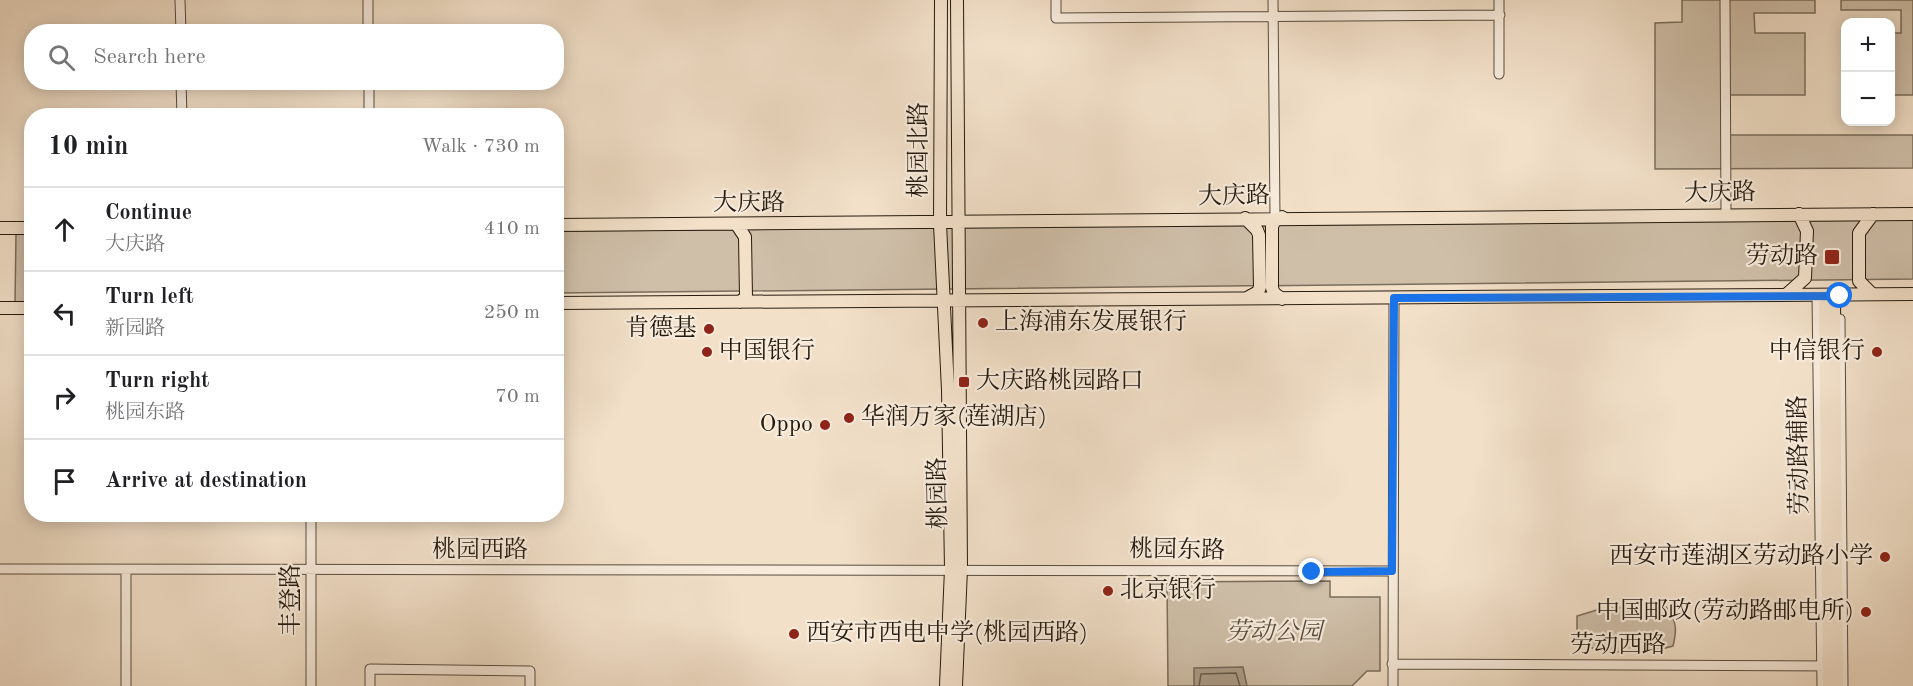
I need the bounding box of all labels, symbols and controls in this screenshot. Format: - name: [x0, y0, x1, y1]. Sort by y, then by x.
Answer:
- map controls: [1841, 18, 1895, 126]
- button: +: [1841, 18, 1895, 72]
- search box: [24, 24, 564, 90]
- icon: search: [45, 41, 78, 74]
- text: Search here: [93, 46, 206, 68]
- button: −: [1841, 72, 1895, 126]
- street label: 桃园北路: [905, 102, 932, 198]
- text: 10 min: [48, 134, 128, 160]
- text: Walk · 730 m: [421, 137, 540, 157]
- street label: 大庆路: [1684, 178, 1756, 207]
- street label: 大庆路: [1198, 181, 1270, 210]
- street label: 大庆路: [713, 189, 785, 216]
- text: Continue: [105, 202, 192, 224]
- icon: ahead: [48, 213, 81, 246]
- text: 410 m: [484, 219, 540, 239]
- text: 大庆路: [105, 235, 165, 255]
- place label: 劳动路: [1746, 242, 1818, 269]
- marker: 劳动路: [1823, 248, 1841, 266]
- route start: [1826, 282, 1852, 308]
- text: Turn left: [105, 286, 194, 308]
- icon: left: [48, 297, 81, 330]
- text: 250 m: [484, 303, 540, 323]
- place label: 上海浦东发展银行: [995, 308, 1187, 335]
- place label: 肯德基: [625, 314, 697, 341]
- marker: 上海浦东发展银行: [976, 316, 990, 330]
- text: 新园路: [105, 319, 165, 339]
- marker: 肯德基: [702, 322, 716, 336]
- place label: 中国银行: [719, 337, 815, 364]
- place label: 中信银行: [1769, 337, 1865, 364]
- marker: 中国银行: [700, 345, 714, 359]
- marker: 中信银行: [1870, 345, 1884, 359]
- place label: 大庆路桃园路口: [976, 367, 1144, 394]
- text: Turn right: [105, 370, 209, 392]
- marker: 大庆路桃园路口: [957, 375, 971, 389]
- icon: right: [48, 381, 81, 414]
- text: 70 m: [495, 387, 540, 407]
- street label: 劳动路辅路: [1784, 395, 1813, 515]
- text: 桃园东路: [105, 403, 185, 423]
- place label: 华润万家(莲湖店): [861, 403, 1047, 430]
- marker: 华润万家(莲湖店): [842, 411, 856, 425]
- place label: Oppo: [759, 413, 813, 437]
- marker: Oppo: [818, 418, 832, 432]
- street label: 桃园路: [923, 457, 952, 529]
- icon: arrive: [48, 465, 81, 498]
- text: Arrive at destination: [105, 470, 307, 492]
- street label: 桃园东路: [1129, 535, 1225, 564]
- street label: 桃园西路: [432, 536, 528, 563]
- place label: 西安市莲湖区劳动路小学: [1609, 542, 1873, 569]
- marker: 西安市莲湖区劳动路小学: [1878, 550, 1892, 564]
- route end: [1298, 558, 1324, 584]
- street label: 丰登路: [277, 564, 304, 636]
- place label: 北京银行: [1120, 576, 1216, 603]
- marker: 北京银行: [1101, 584, 1115, 598]
- place label: 中国邮政(劳动路邮电所): [1596, 597, 1854, 624]
- marker: 中国邮政(劳动路邮电所): [1859, 605, 1873, 619]
- park label: 劳动公园: [1226, 618, 1326, 645]
- place label: 西安市西电中学(桃园西路): [806, 619, 1088, 646]
- marker: 西安市西电中学(桃园西路): [787, 627, 801, 641]
- street label: 劳动西路: [1570, 631, 1666, 658]

